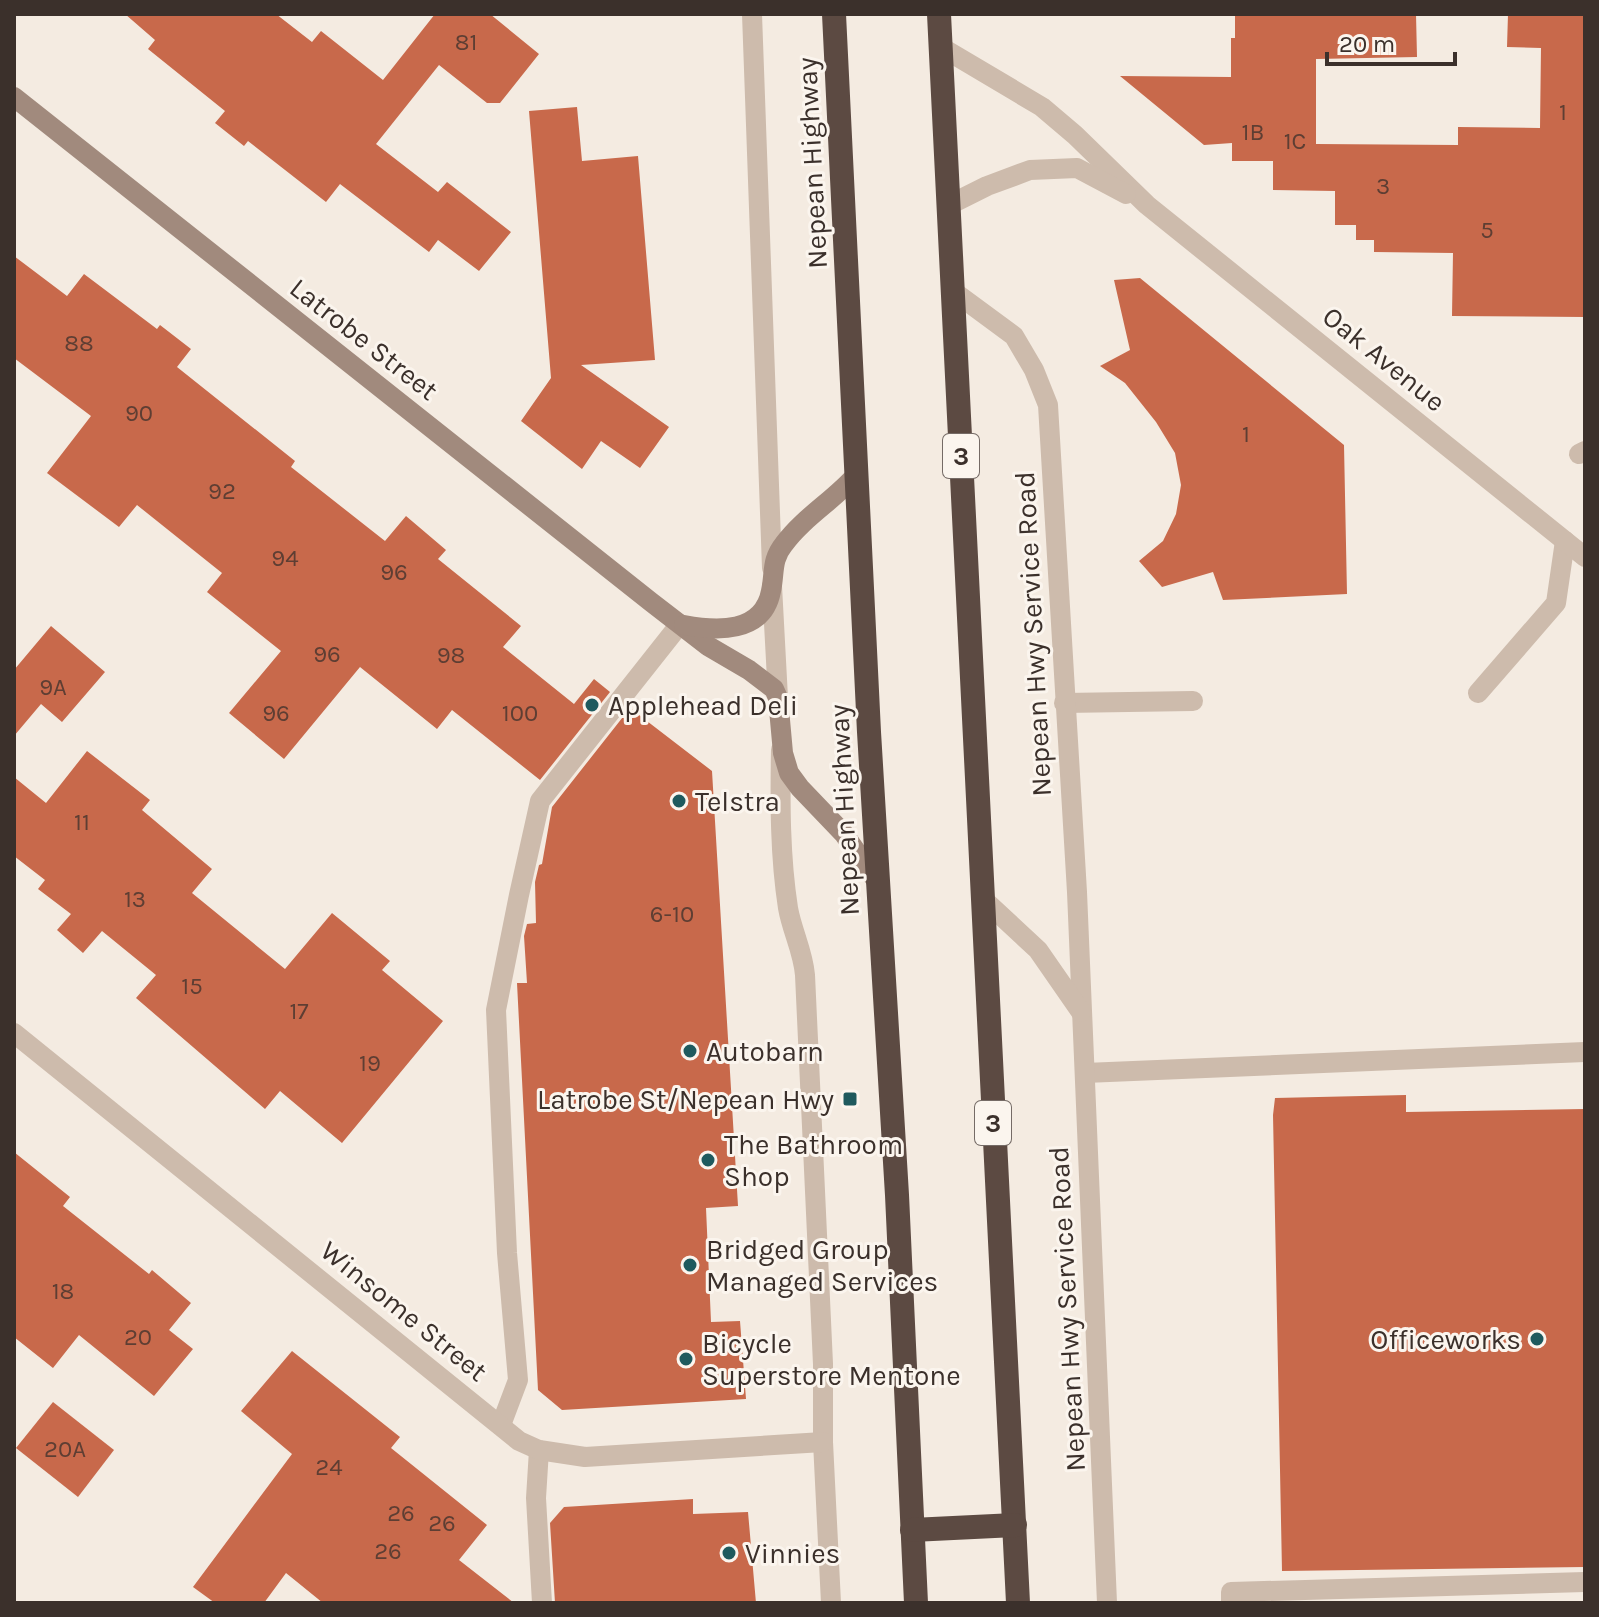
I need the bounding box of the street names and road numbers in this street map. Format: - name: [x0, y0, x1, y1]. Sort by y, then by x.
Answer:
- street label: Nepean Highway: [790, 56, 834, 270]
- street label: Latrobe Street: [283, 271, 445, 407]
- street label: Oak Avenue: [1316, 300, 1452, 418]
- road number: 3: [943, 434, 979, 478]
- street label: Nepean Hwy Service Road: [1008, 471, 1058, 797]
- street label: Nepean Highway: [822, 703, 866, 917]
- road number: 3: [975, 1101, 1011, 1145]
- street label: Nepean Hwy Service Road: [1042, 1146, 1092, 1472]
- street label: Winsome Street: [314, 1234, 494, 1388]

